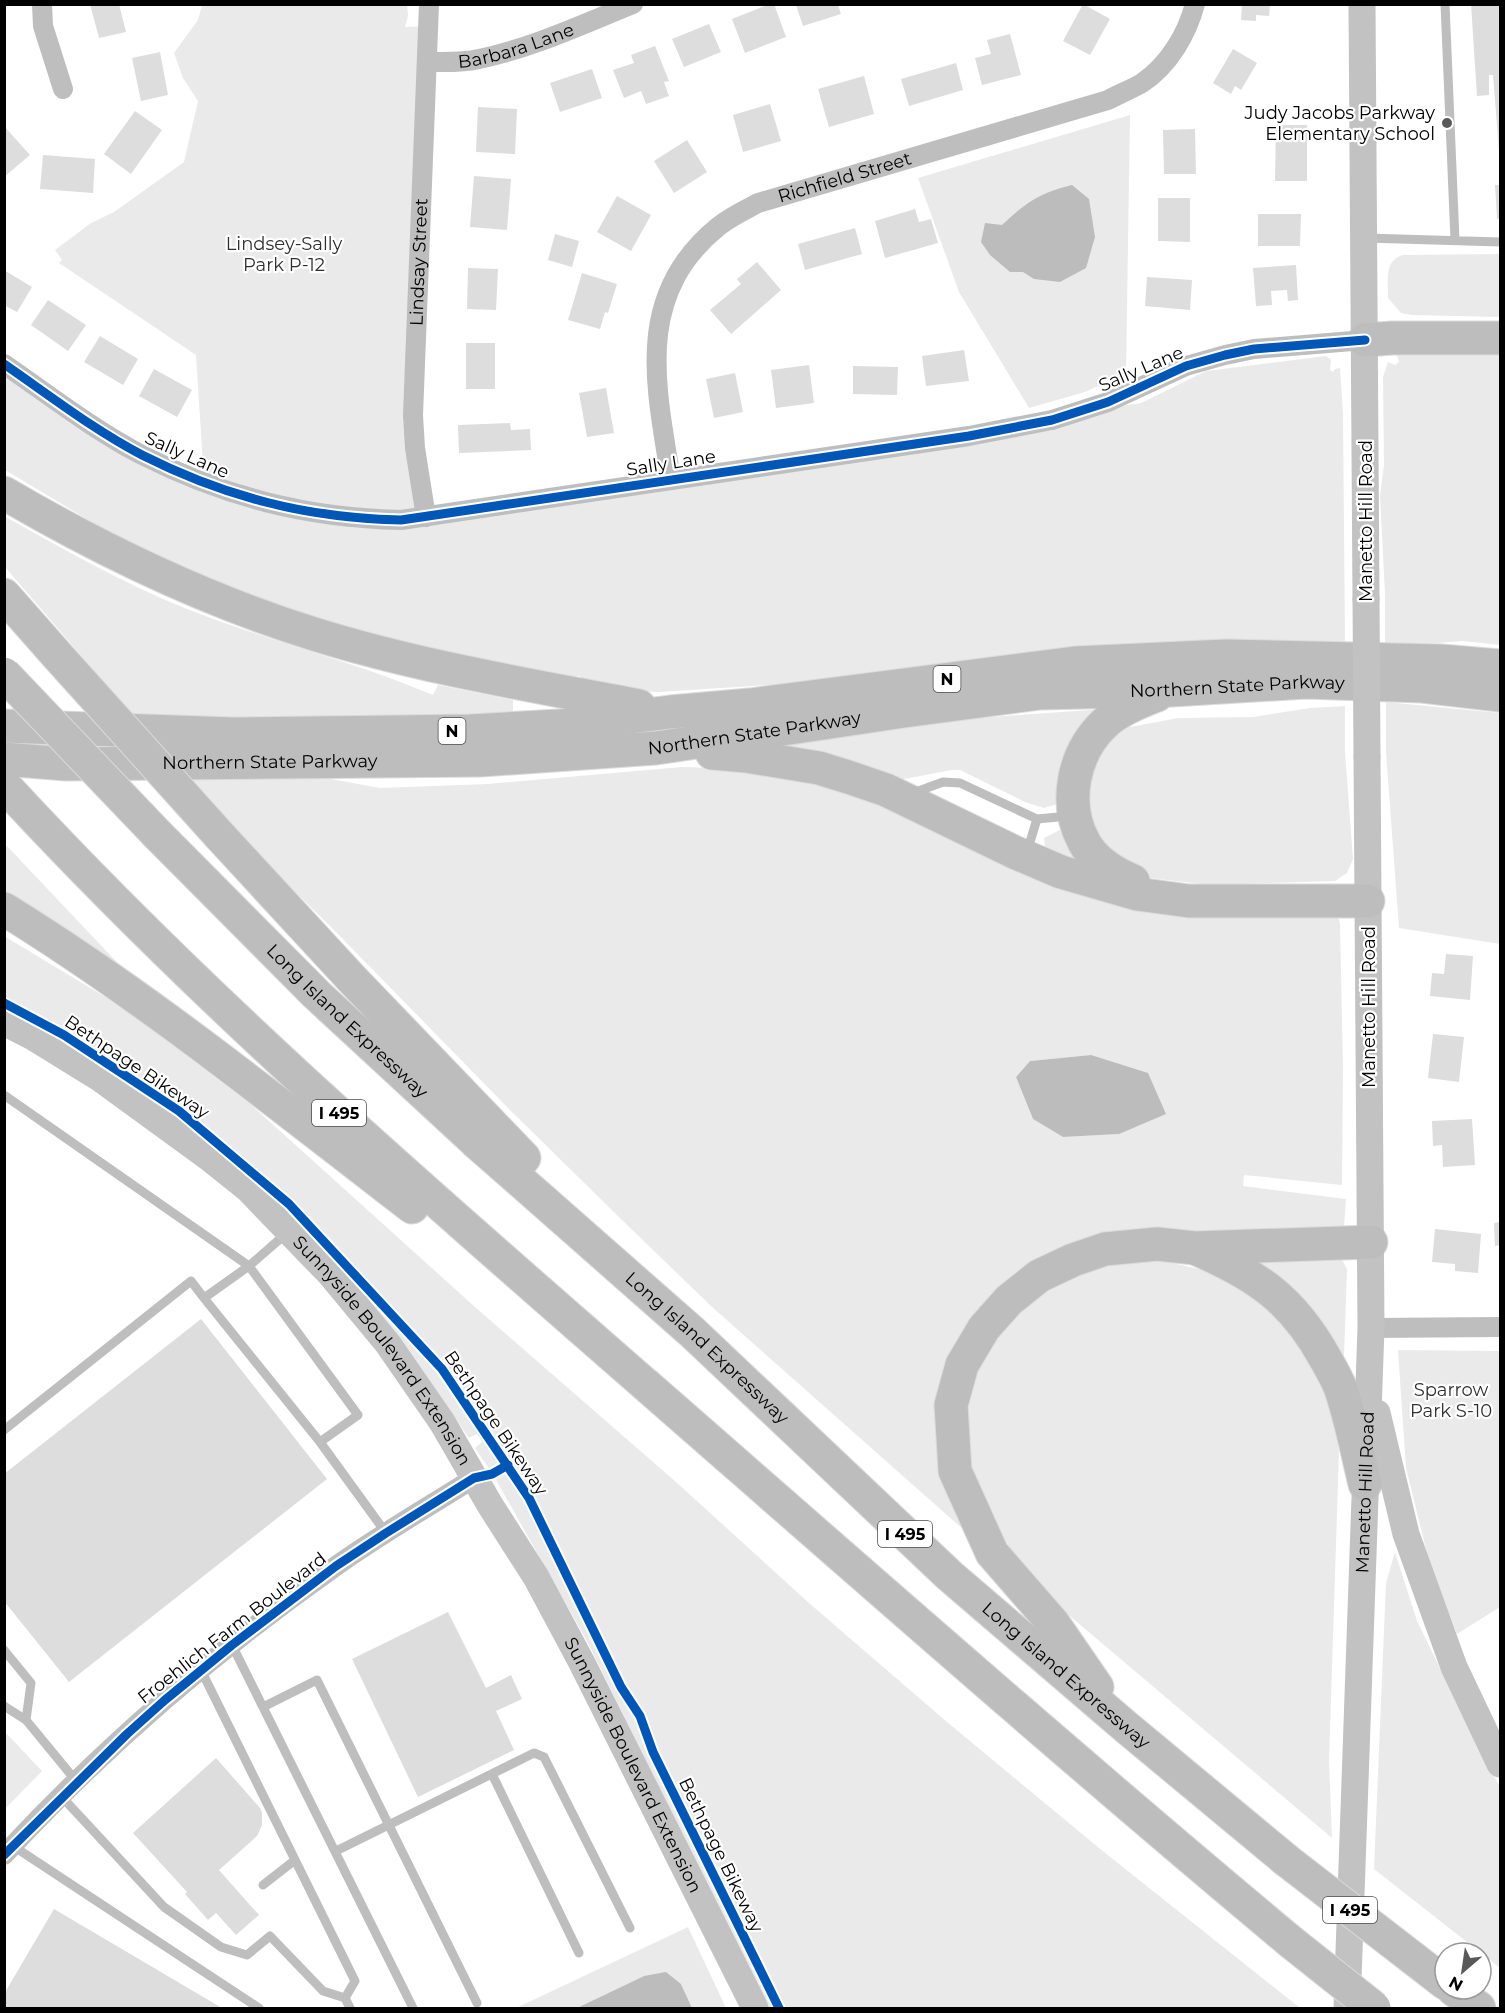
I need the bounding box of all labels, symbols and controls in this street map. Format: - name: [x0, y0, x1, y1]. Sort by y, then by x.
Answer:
- street label: Barbara Lane: [457, 18, 577, 73]
- place label: Judy Jacobs Parkway Elementary School: [1244, 102, 1435, 145]
- marker: Judy Jacobs Parkway Elementary School: [1440, 116, 1454, 130]
- street label: Richfield Street: [775, 147, 914, 208]
- street label: Lindsay Street: [405, 198, 432, 326]
- park label: Lindsey-Sally Park P-12: [226, 233, 342, 276]
- street label: Sally Lane: [1095, 341, 1187, 397]
- street label: Sally Lane: [141, 427, 233, 483]
- street label: Manetto Hill Road: [1355, 440, 1377, 602]
- street label: Sally Lane: [625, 445, 717, 481]
- road number: N: [934, 666, 960, 692]
- street label: Northern State Parkway: [1130, 671, 1345, 702]
- street label: Northern State Parkway: [647, 707, 863, 760]
- road number: N: [438, 718, 466, 744]
- street label: Northern State Parkway: [162, 750, 378, 774]
- street label: Manetto Hill Road: [1358, 926, 1380, 1088]
- street label: Long Island Expressway: [262, 940, 433, 1103]
- street label: Bethpage Bikeway: [61, 1010, 214, 1124]
- road number: I 495: [312, 1100, 366, 1126]
- street label: Sunnyside Boulevard Extension: [288, 1231, 476, 1470]
- street label: Long Island Expressway: [621, 1267, 793, 1429]
- street label: Bethpage Bikeway: [439, 1347, 553, 1500]
- park label: Sparrow Park S-10: [1410, 1379, 1492, 1422]
- street label: Manetto Hill Road: [1351, 1411, 1379, 1574]
- road number: I 495: [878, 1521, 932, 1547]
- street label: Froehlich Farm Boulevard: [133, 1548, 331, 1708]
- street label: Long Island Expressway: [977, 1597, 1155, 1753]
- street label: Sunnyside Boulevard Extension: [559, 1633, 706, 1897]
- street label: Bethpage Bikeway: [674, 1774, 768, 1936]
- road number: I 495: [1323, 1897, 1377, 1923]
- north arrow: [1433, 1941, 1493, 2001]
- text: N: [1446, 1972, 1466, 1995]

